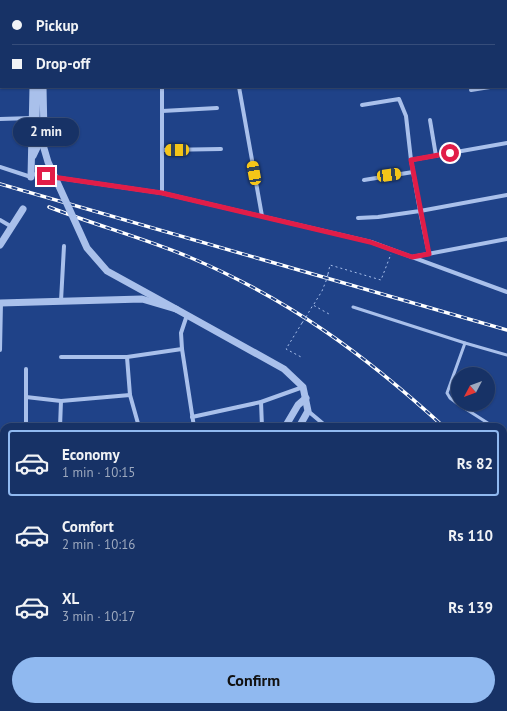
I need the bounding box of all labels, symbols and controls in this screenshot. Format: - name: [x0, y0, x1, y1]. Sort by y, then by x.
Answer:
- text: Pickup: [36, 16, 79, 35]
- text: Drop-off: [36, 54, 90, 73]
- callout: 2 min: [13, 118, 79, 146]
- text: 2 min: [30, 123, 62, 140]
- car: [165, 144, 189, 156]
- route start: [441, 144, 459, 162]
- car: [246, 160, 262, 186]
- route end: [37, 167, 55, 185]
- car: [376, 167, 402, 183]
- north arrow: [451, 367, 495, 411]
- map controls: [451, 367, 495, 411]
- icon: car: [14, 445, 50, 481]
- text: Economy: [62, 445, 120, 464]
- text: Rs 82: [457, 454, 493, 473]
- text: 1 min · 10:15: [62, 464, 135, 481]
- icon: car: [14, 517, 50, 553]
- text: Comfort: [62, 517, 114, 536]
- text: Rs 110: [448, 526, 493, 545]
- text: 2 min · 10:16: [62, 536, 135, 553]
- icon: car: [14, 589, 50, 625]
- text: XL: [62, 589, 79, 608]
- text: Rs 139: [448, 598, 493, 617]
- text: 3 min · 10:17: [62, 608, 135, 625]
- button: Confirm: [12, 657, 495, 703]

